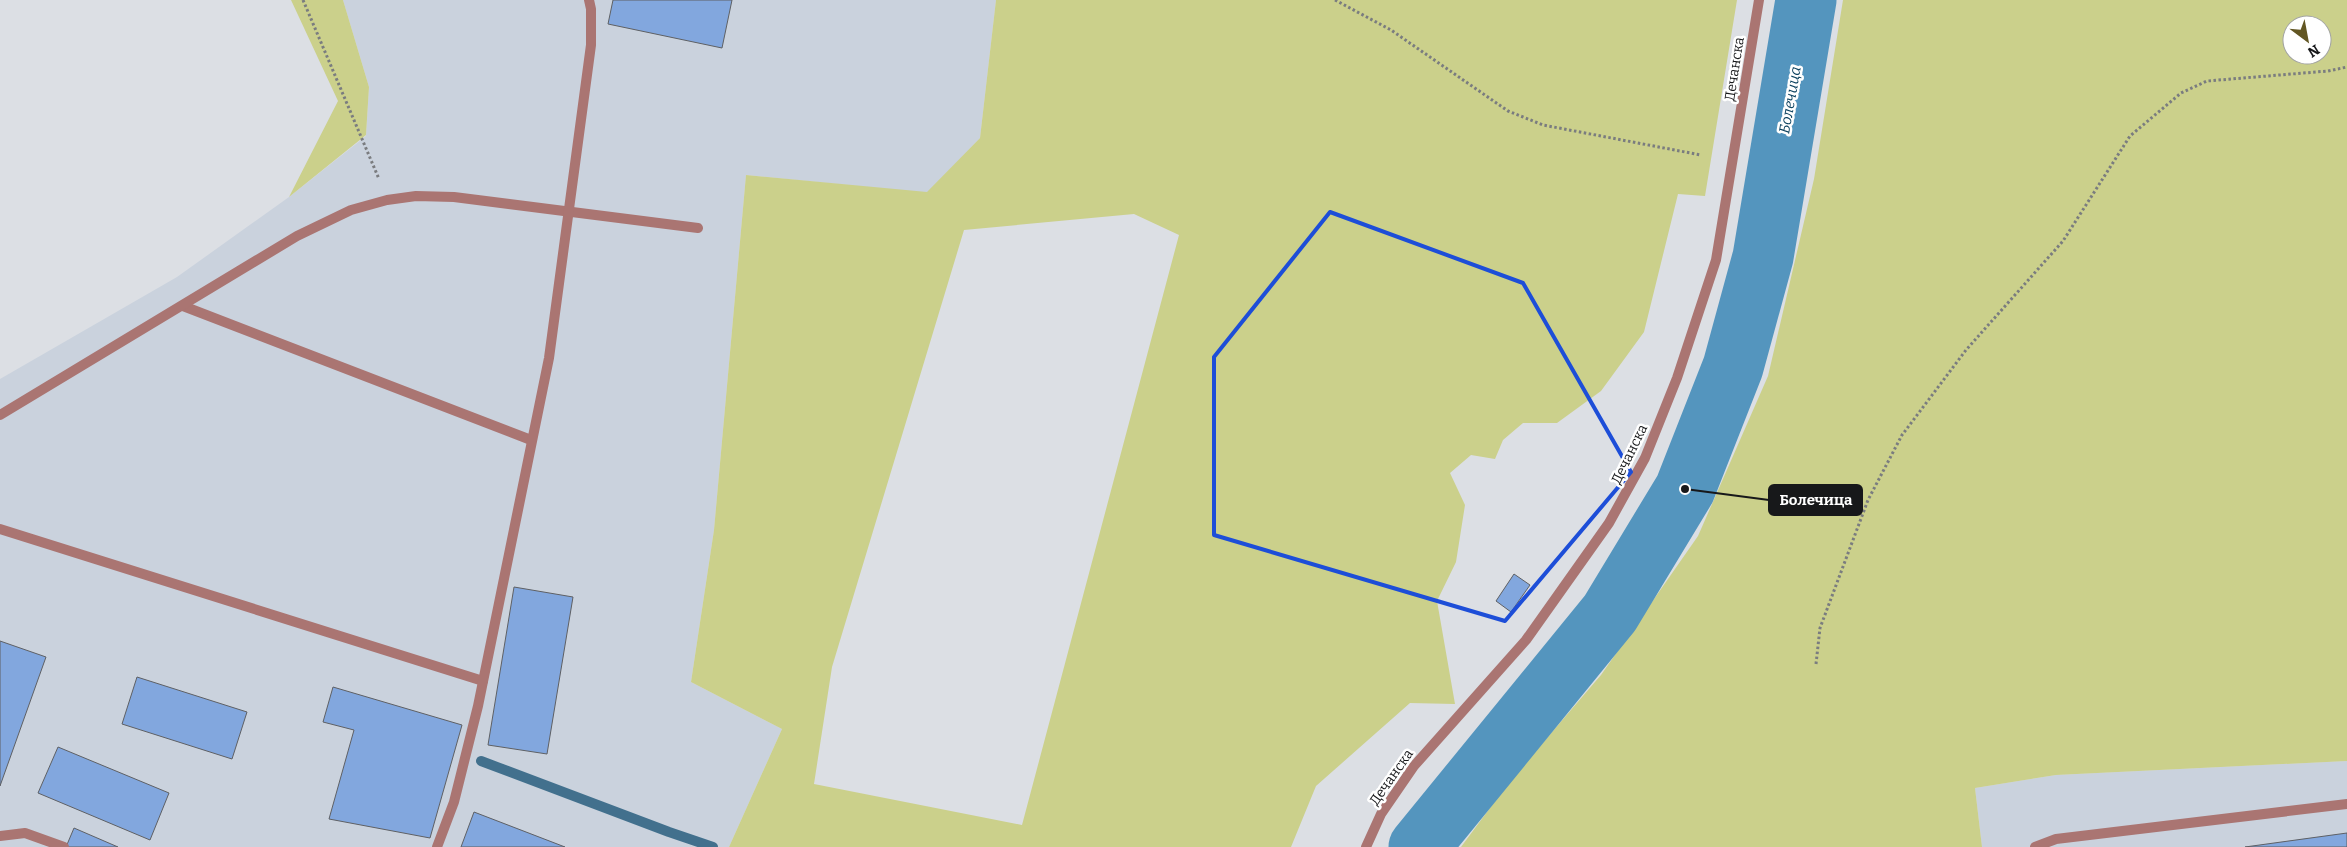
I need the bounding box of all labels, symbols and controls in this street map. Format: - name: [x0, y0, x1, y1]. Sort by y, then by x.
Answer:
- north arrow: [2282, 15, 2332, 65]
- street label: Дечанска: [1721, 36, 1748, 102]
- text: N: [2304, 41, 2323, 61]
- water label: Болечица: [1775, 65, 1805, 135]
- street label: Дечанска: [1608, 421, 1651, 487]
- callout: Болечица: [1769, 485, 1862, 515]
- text: Болечица: [1779, 491, 1853, 509]
- street label: Дечанска: [1366, 746, 1417, 809]

